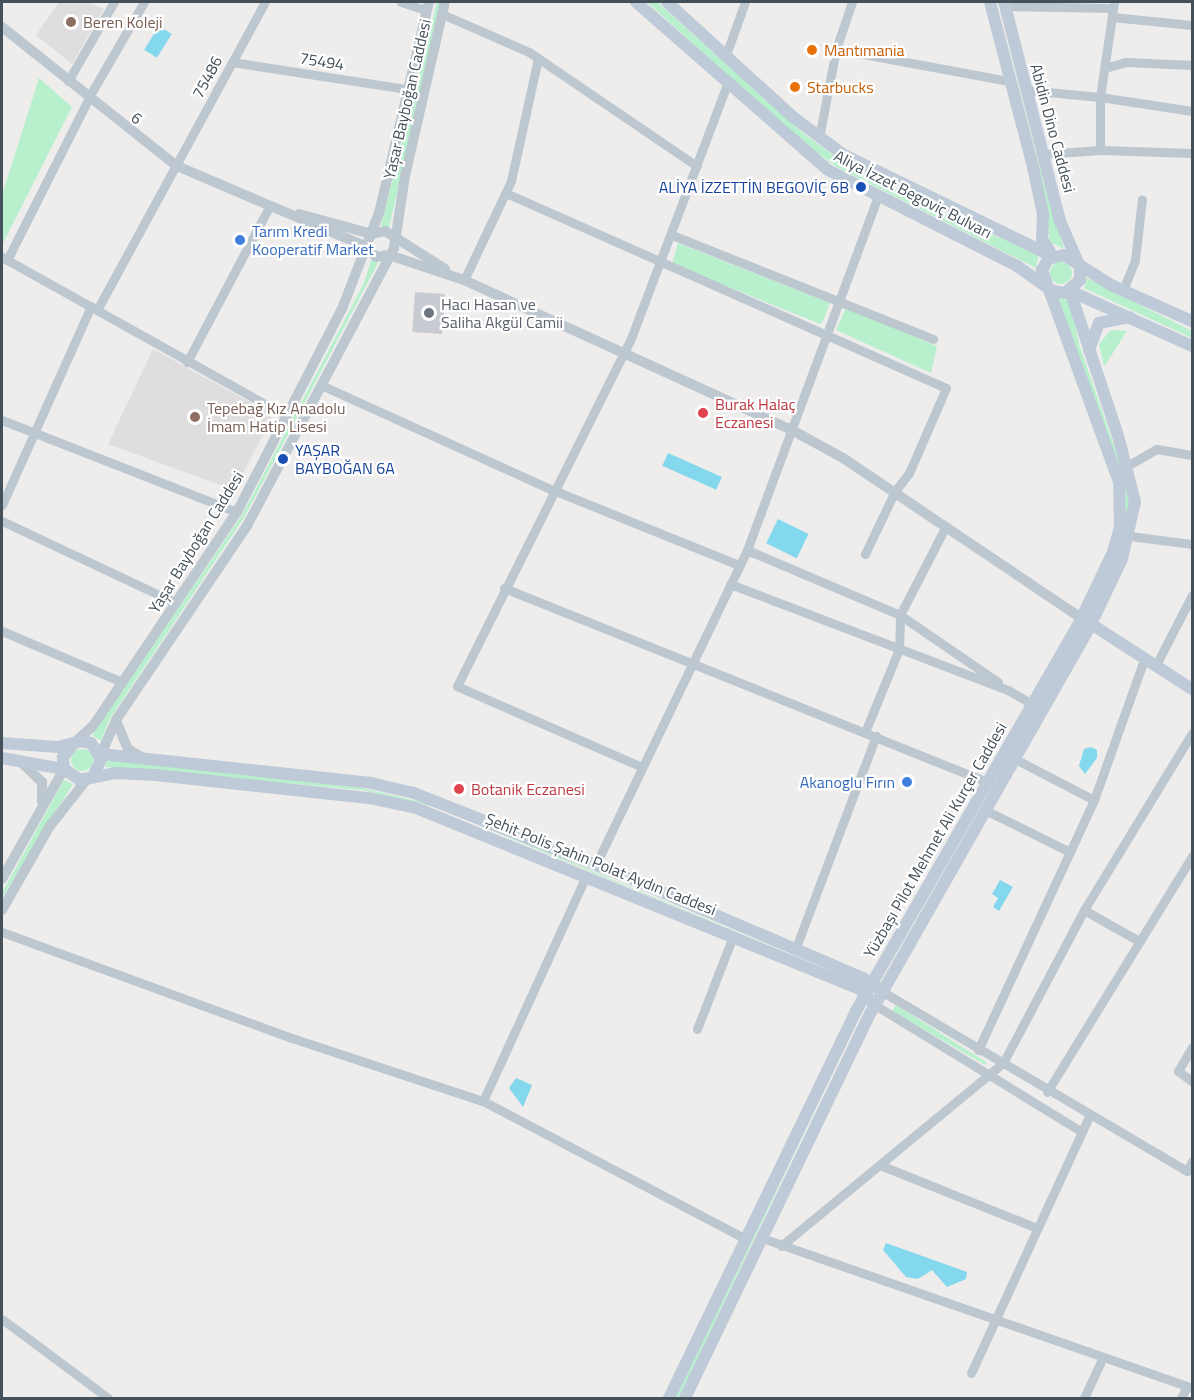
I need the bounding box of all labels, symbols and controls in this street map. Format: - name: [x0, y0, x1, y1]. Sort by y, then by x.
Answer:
- place label: Beren Koleji: [83, 12, 163, 32]
- marker: Beren Koleji: [64, 15, 78, 29]
- street label: Yaşar Bayboğan Caddesi: [379, 17, 435, 181]
- place label: Mantımania: [824, 40, 905, 60]
- marker: Mantımania: [805, 43, 819, 57]
- street label: 75494: [298, 48, 346, 74]
- street label: 75486: [188, 53, 226, 101]
- street label: Abidin Dino Caddesi: [1027, 61, 1079, 195]
- place label: Starbucks: [807, 77, 874, 97]
- marker: Starbucks: [788, 80, 802, 94]
- street label: 6: [127, 108, 147, 128]
- street label: Aliya İzzet Begoviç Bulvarı: [831, 146, 995, 242]
- place label: ALİYA İZZETTİN BEGOVİÇ 6B: [659, 177, 849, 197]
- marker: ALİYA İZZETTİN BEGOVİÇ 6B: [854, 180, 868, 194]
- place label: Tarım Kredi Kooperatif Market: [252, 221, 374, 259]
- marker: Tarım Kredi Kooperatif Market: [233, 233, 247, 247]
- place label: Hacı Hasan ve Saliha Akgül Camii: [441, 294, 563, 332]
- marker: Hacı Hasan ve Saliha Akgül Camii: [422, 306, 436, 320]
- place label: Burak Halaç Eczanesi: [715, 394, 796, 432]
- place label: Tepebağ Kız Anadolu İmam Hatip Lisesi: [207, 398, 345, 436]
- marker: Burak Halaç Eczanesi: [696, 406, 710, 420]
- marker: Tepebağ Kız Anadolu İmam Hatip Lisesi: [188, 410, 202, 424]
- place label: YAŞAR BAYBOĞAN 6A: [295, 440, 395, 478]
- marker: YAŞAR BAYBOĞAN 6A: [276, 452, 290, 466]
- street label: Yaşar Bayboğan Caddesi: [145, 468, 247, 616]
- street label: Yüzbaşı Pilot Mehmet Ali Kurçer Caddesi: [859, 719, 1011, 961]
- place label: Akanoglu Fırın: [800, 772, 895, 792]
- marker: Akanoglu Fırın: [900, 775, 914, 789]
- place label: Botanik Eczanesi: [471, 779, 585, 799]
- marker: Botanik Eczanesi: [452, 782, 466, 796]
- street label: Şehit Polis Şahin Polat Aydın Caddesi: [483, 809, 719, 919]

